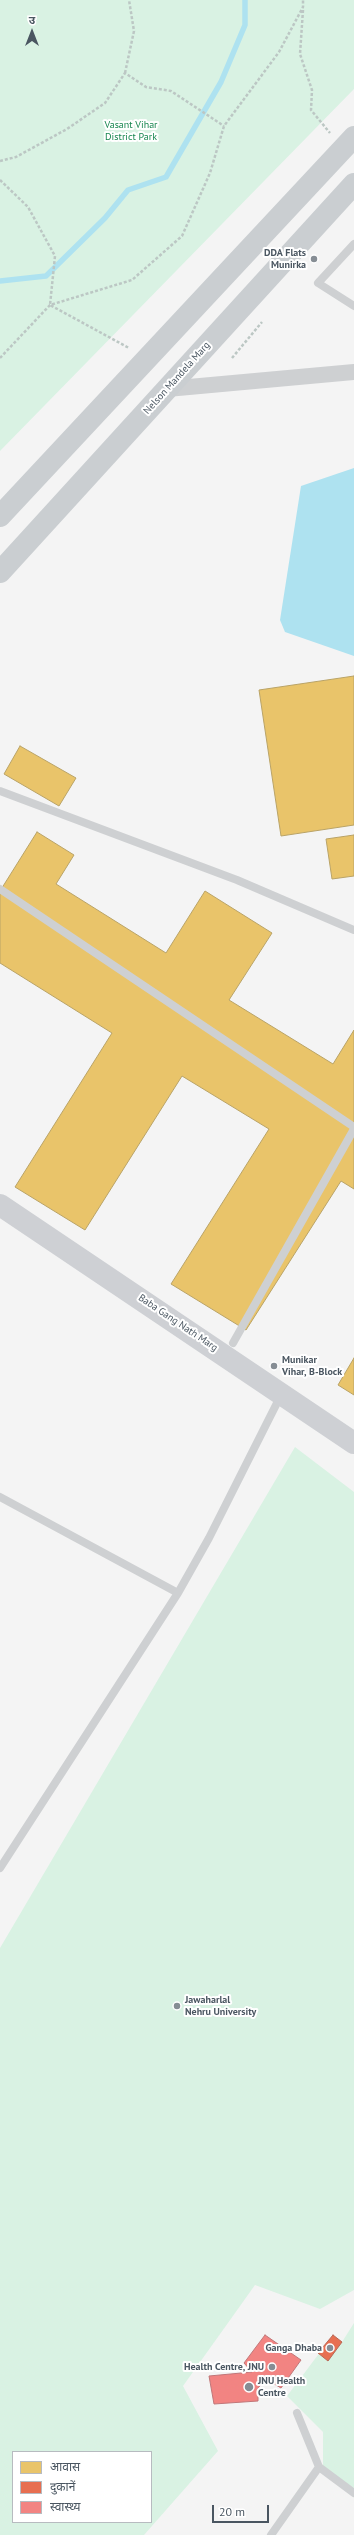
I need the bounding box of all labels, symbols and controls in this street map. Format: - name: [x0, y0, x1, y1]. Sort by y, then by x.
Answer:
- north arrow: [12, 12, 52, 52]
- text: उ: [29, 13, 35, 27]
- park label: Vasant Vihar District Park: [104, 119, 158, 142]
- place label: DDA Flats Munirka: [264, 247, 306, 270]
- marker: DDA Flats Munirka: [309, 254, 319, 264]
- street label: Nelson Mandela Marg: [141, 339, 213, 417]
- street label: Baba Gang Nath Marg: [136, 1292, 220, 1354]
- place label: Munikar Vihar, B-Block: [282, 1354, 342, 1378]
- marker: Munikar Vihar, B-Block: [269, 1361, 279, 1371]
- place label: Jawaharlal Nehru University: [185, 1994, 256, 2018]
- marker: Jawaharlal Nehru University: [172, 2001, 182, 2011]
- place label: Ganga Dhaba: [265, 2342, 322, 2354]
- marker: Ganga Dhaba: [325, 2343, 335, 2353]
- place label: Health Centre, JNU: [184, 2361, 264, 2373]
- marker: Health Centre, JNU: [267, 2362, 277, 2372]
- place label: JNU Health Centre: [258, 2375, 305, 2398]
- marker: JNU Health Centre: [243, 2381, 255, 2393]
- legend: [12, 2451, 152, 2523]
- text: आवास: [50, 2459, 80, 2474]
- text: दुकानें: [50, 2479, 75, 2494]
- scale bar: [214, 2497, 271, 2523]
- text: स्वास्थ्य: [50, 2499, 80, 2514]
- text: 20 m: [219, 2504, 245, 2519]

